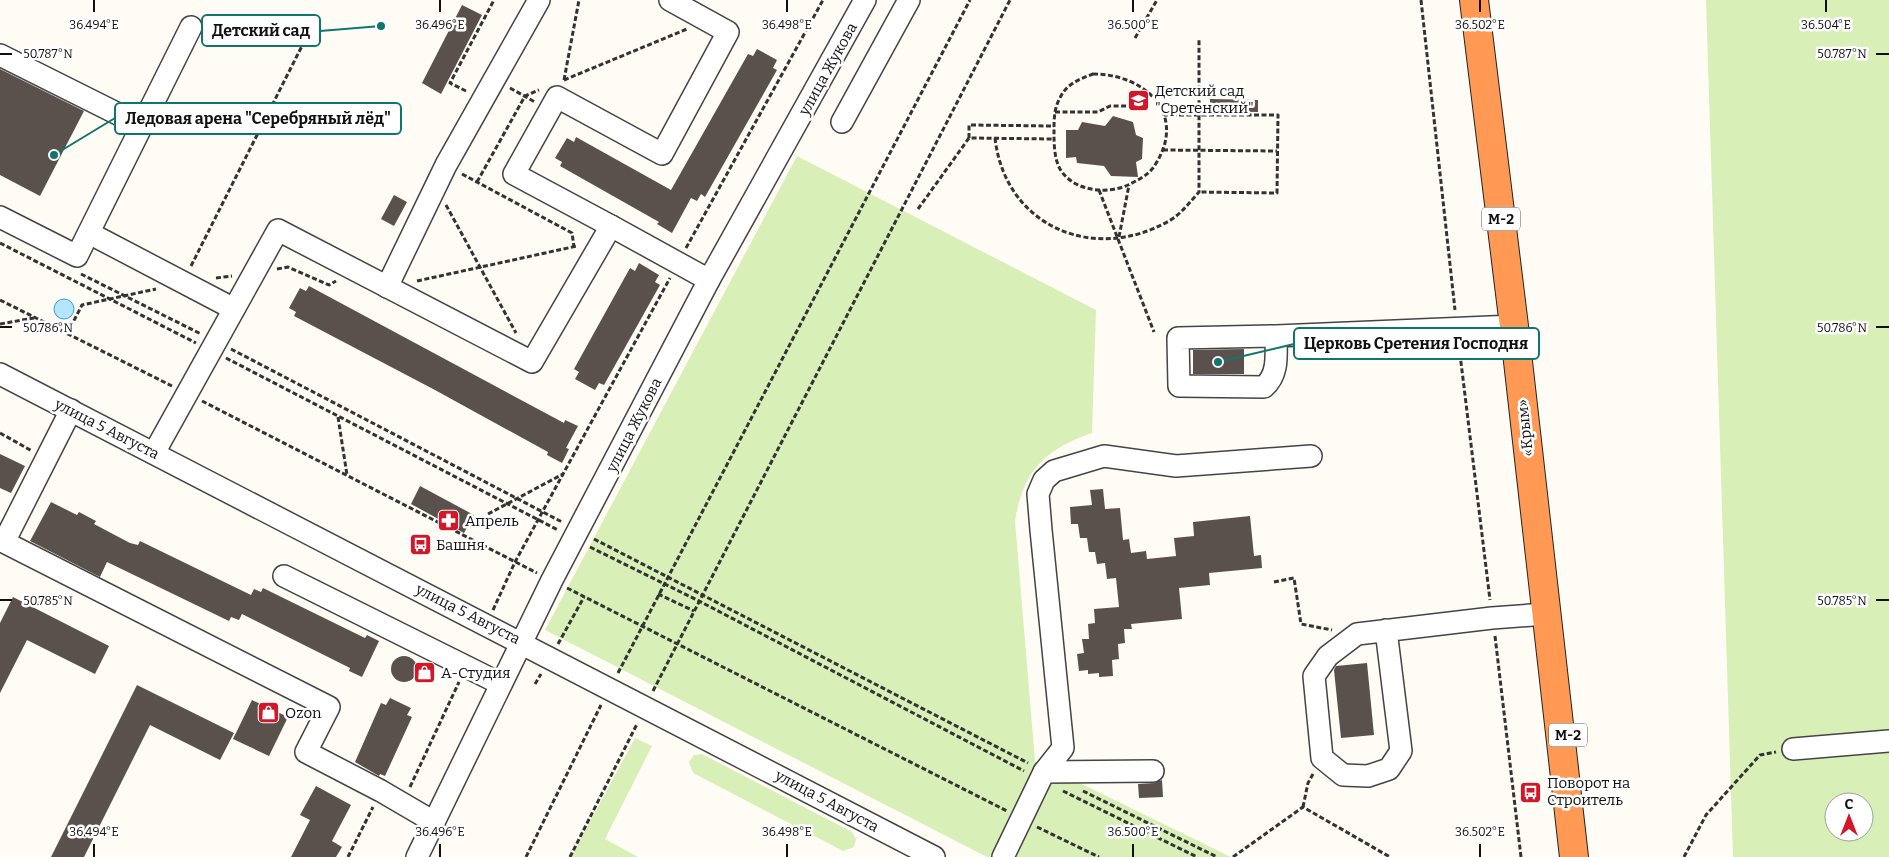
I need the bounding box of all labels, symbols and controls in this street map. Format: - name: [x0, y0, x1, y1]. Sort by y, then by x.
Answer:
- callout: Детский сад: [202, 15, 320, 46]
- text: 36.494°E: [69, 18, 119, 32]
- text: 36.496°E: [415, 18, 465, 32]
- text: 36.498°E: [762, 18, 812, 32]
- text: 36.500°E: [1108, 18, 1158, 32]
- text: 36.502°E: [1455, 18, 1505, 32]
- text: 36.504°E: [1801, 18, 1851, 32]
- street label: улица Жукова: [795, 19, 861, 119]
- text: Детский сад: [212, 21, 311, 40]
- text: 50.787°N: [23, 47, 73, 61]
- text: 50.787°N: [1817, 47, 1867, 61]
- place label: Детский сад "Сретенский": [1155, 82, 1254, 117]
- school or university icon: Детский сад "Сретенский": [1127, 88, 1151, 112]
- callout: Ледовая арена "Серебряный лёд": [115, 103, 401, 134]
- text: Ледовая арена "Серебряный лёд": [125, 109, 391, 128]
- road number: М-2: [1482, 208, 1520, 230]
- text: 50.786°N: [23, 321, 73, 335]
- text: 50.786°N: [1817, 321, 1867, 335]
- callout: Церковь Сретения Господня: [1294, 328, 1539, 359]
- text: Церковь Сретения Господня: [1304, 334, 1528, 353]
- street label: улица Жукова: [602, 375, 665, 476]
- street label: улица 5 Августа: [51, 394, 162, 463]
- street label: «Крым»: [1513, 398, 1537, 458]
- pharmacy icon: Апрель: [437, 509, 461, 533]
- place label: Апрель: [465, 512, 519, 530]
- bus stop icon: Башня: [408, 533, 432, 557]
- place label: Башня: [436, 536, 485, 554]
- street label: улица 5 Августа: [412, 579, 523, 648]
- text: 50.785°N: [23, 594, 73, 608]
- text: 50.785°N: [1817, 594, 1867, 608]
- shop icon: А-Студия: [413, 661, 437, 685]
- place label: А-Студия: [441, 664, 510, 682]
- shop icon: Ozon: [257, 701, 281, 725]
- place label: Ozon: [285, 704, 322, 722]
- road number: М-2: [1549, 724, 1587, 746]
- street label: улица 5 Августа: [771, 766, 882, 836]
- place label: Поворот на Строитель: [1547, 774, 1630, 809]
- bus stop icon: Поворот на Строитель: [1519, 780, 1543, 804]
- north arrow: [1824, 792, 1874, 842]
- text: С: [1845, 796, 1854, 813]
- text: 36.494°E: [69, 825, 119, 839]
- text: 36.496°E: [415, 825, 465, 839]
- text: 36.498°E: [762, 825, 812, 839]
- text: 36.500°E: [1108, 825, 1158, 839]
- text: 36.502°E: [1455, 825, 1505, 839]

